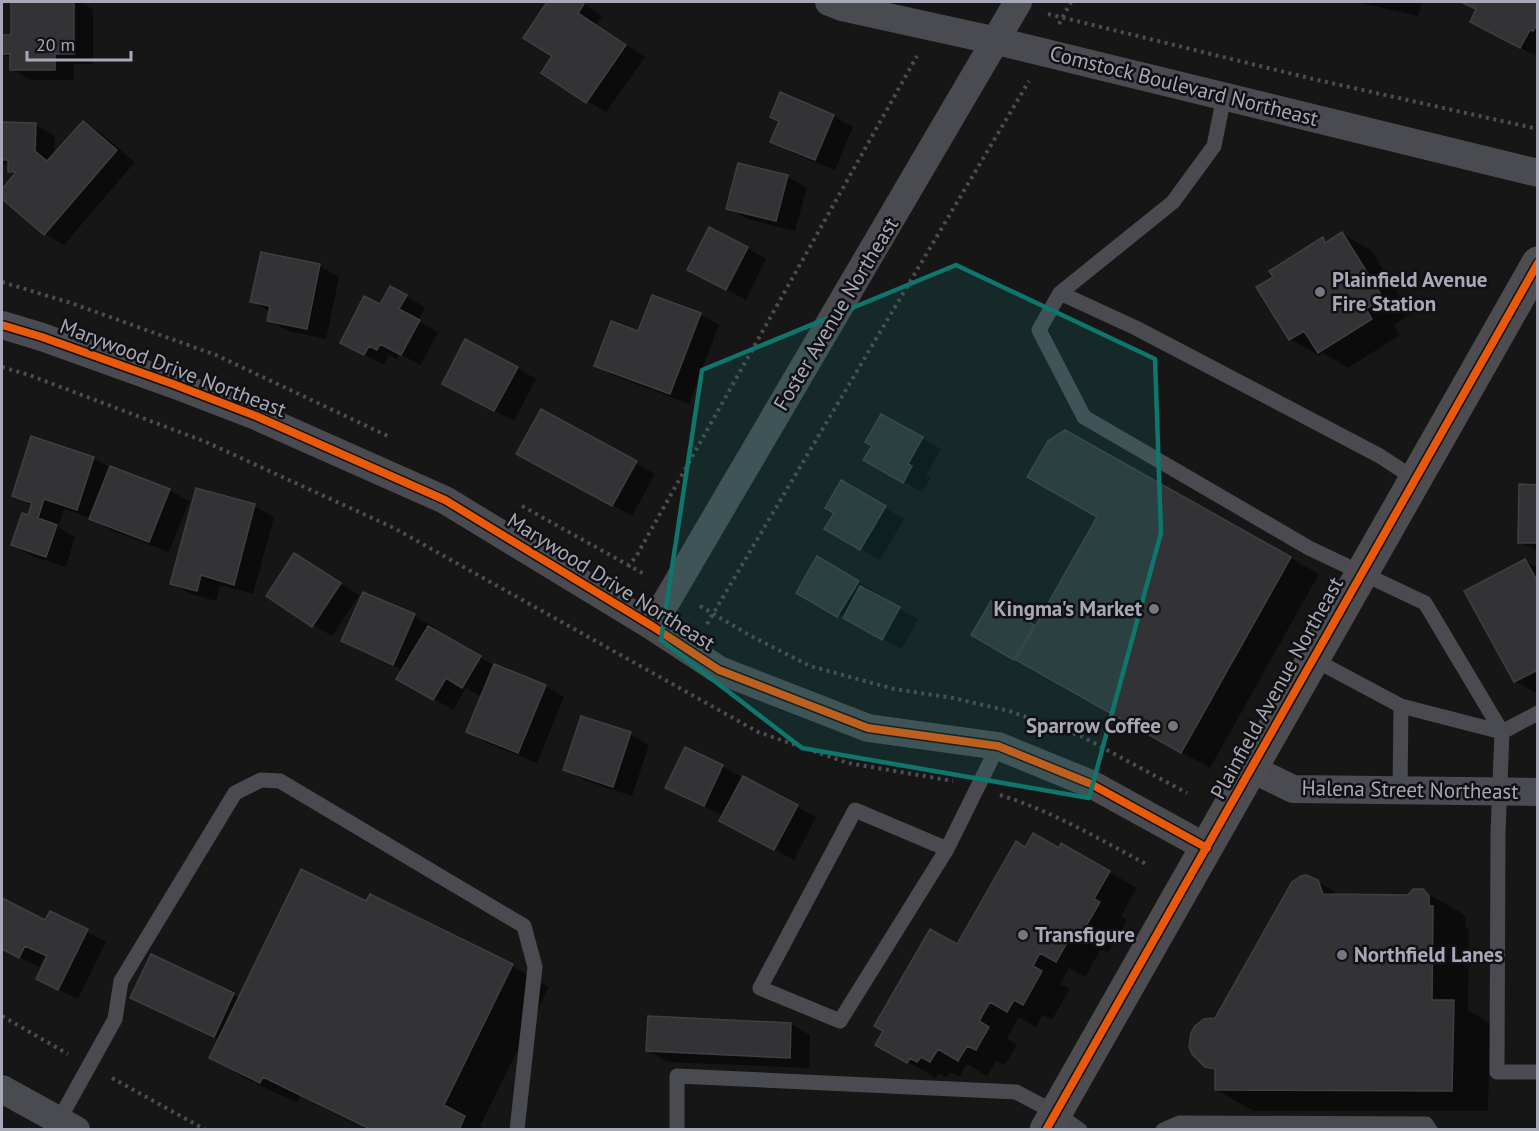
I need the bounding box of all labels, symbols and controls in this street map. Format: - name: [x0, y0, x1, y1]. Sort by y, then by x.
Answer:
- scale bar: [27, 24, 130, 62]
- text: 20 m: [36, 33, 75, 56]
- street label: Comstock Boulevard Northeast: [1047, 39, 1321, 132]
- street label: Foster Avenue Northeast: [767, 212, 904, 415]
- place label: Plainfield Avenue Fire Station: [1332, 266, 1487, 317]
- marker: Plainfield Avenue Fire Station: [1313, 285, 1327, 299]
- street label: Marywood Drive Northeast: [56, 312, 290, 423]
- street label: Marywood Drive Northeast: [502, 506, 720, 657]
- street label: Plainfield Avenue Northeast: [1204, 572, 1349, 804]
- place label: Kingma's Market: [994, 595, 1143, 622]
- marker: Kingma's Market: [1147, 602, 1161, 616]
- place label: Sparrow Coffee: [1026, 712, 1161, 739]
- marker: Sparrow Coffee: [1166, 719, 1180, 733]
- street label: Halena Street Northeast: [1301, 774, 1519, 805]
- place label: Transfigure: [1035, 921, 1135, 948]
- marker: Transfigure: [1016, 928, 1030, 942]
- place label: Northfield Lanes: [1354, 941, 1503, 968]
- marker: Northfield Lanes: [1335, 948, 1349, 962]

